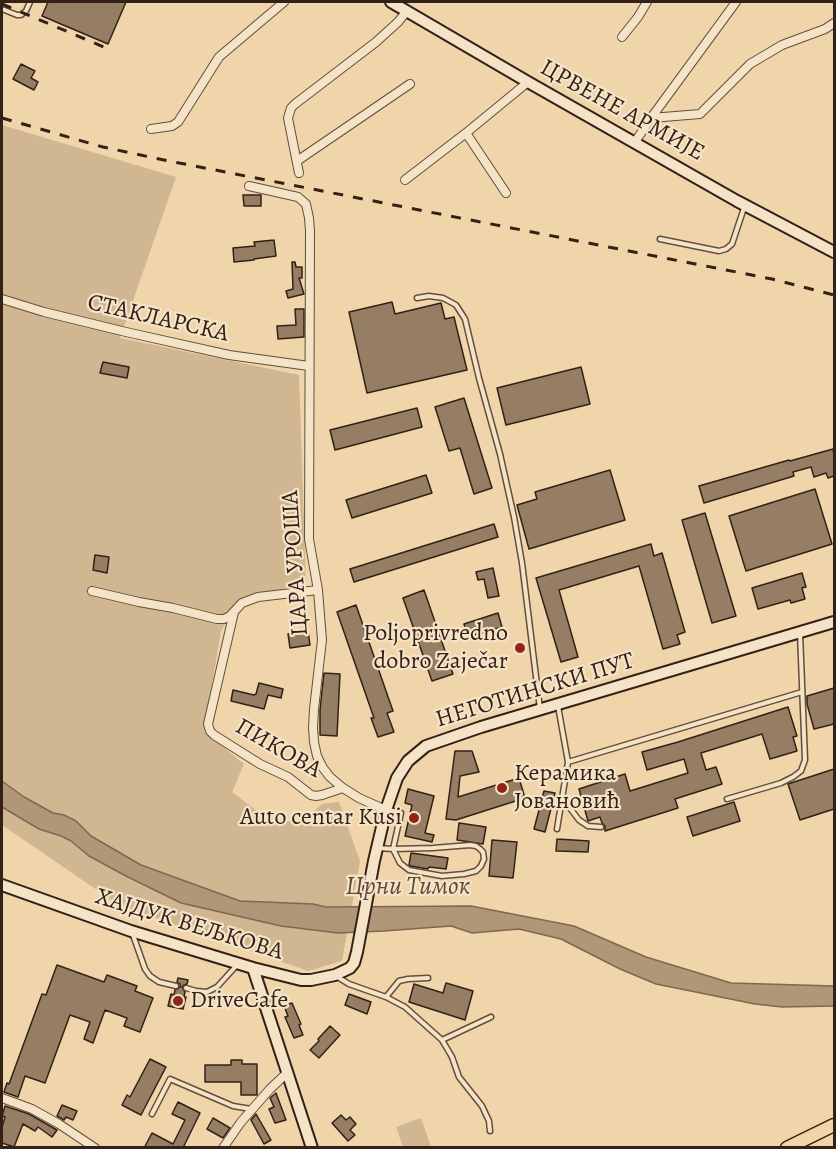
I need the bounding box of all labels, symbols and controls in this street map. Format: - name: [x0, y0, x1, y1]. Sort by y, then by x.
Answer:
- street label: ЦРВЕНЕ АРМИЈЕ: [535, 54, 709, 168]
- street label: СТАКЛАРСКА: [85, 289, 231, 349]
- street label: ЦАРА УРОША: [277, 489, 315, 637]
- place label: Poljoprivredno dobro Zaječar: [363, 620, 508, 676]
- marker: Poljoprivredno dobro Zaječar: [513, 641, 527, 655]
- street label: НЕГОТИНСКИ ПУТ: [432, 647, 638, 735]
- street label: ПИКОВА: [230, 713, 326, 785]
- place label: Керамика Јовановић: [514, 760, 620, 816]
- marker: Керамика Јовановић: [495, 781, 509, 795]
- place label: Auto centar Kusi: [240, 804, 402, 832]
- marker: Auto centar Kusi: [407, 811, 421, 825]
- water label: Црни Тимок: [346, 872, 470, 904]
- street label: ХАЈДУК ВЕЉКОВА: [92, 883, 286, 967]
- place label: DriveCafe: [190, 987, 288, 1015]
- marker: DriveCafe: [171, 994, 185, 1008]

